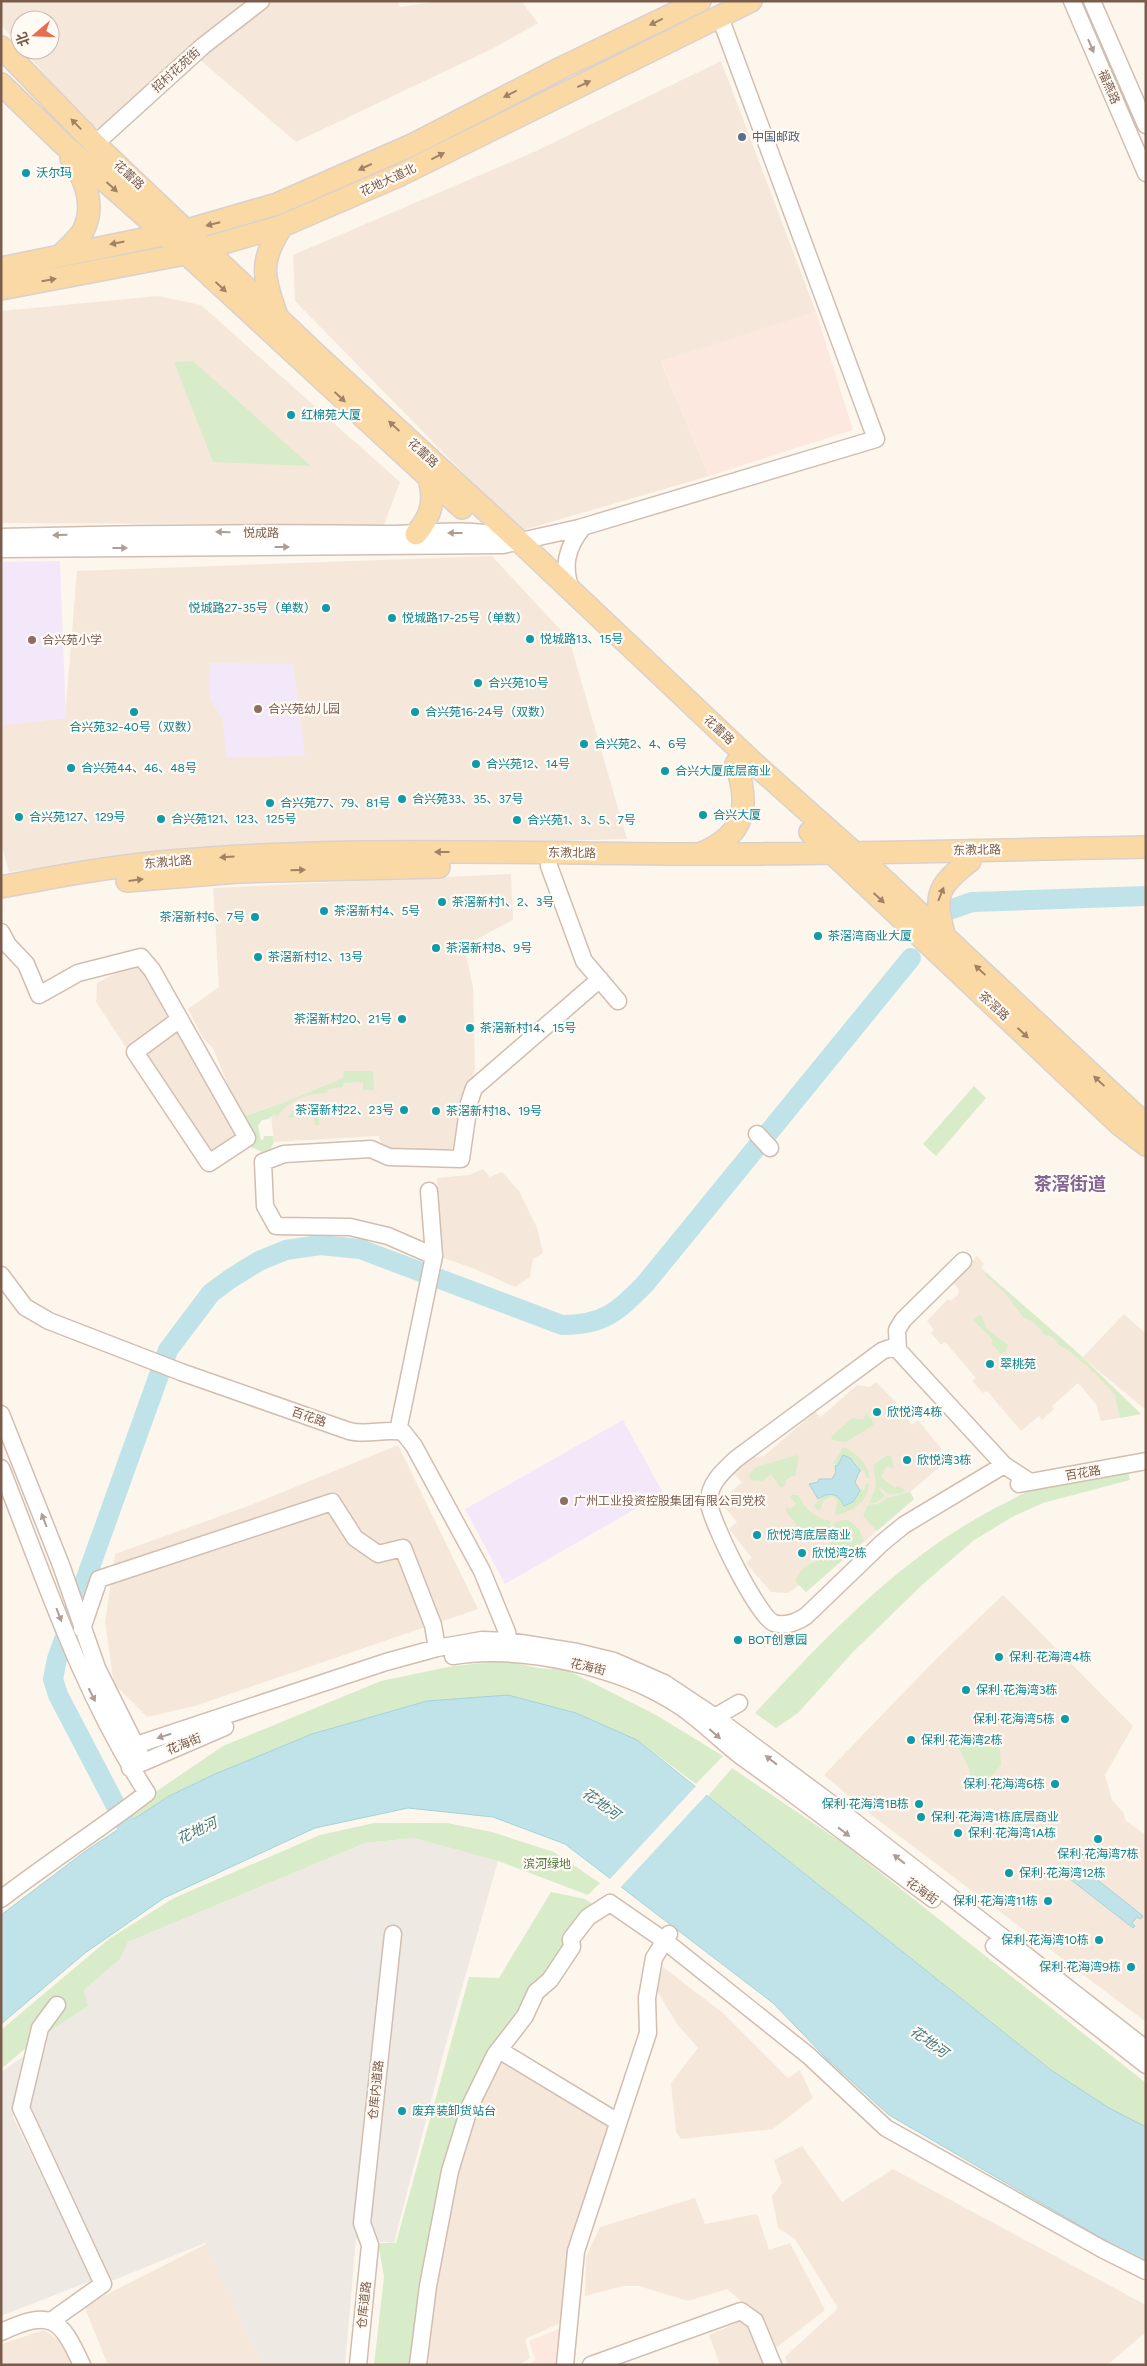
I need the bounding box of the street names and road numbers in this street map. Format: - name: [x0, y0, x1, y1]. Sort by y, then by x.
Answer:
- street label: 招村花苑街: [149, 45, 203, 95]
- street label: 福燕路: [1096, 68, 1122, 106]
- street label: 花蕾路: [111, 158, 147, 192]
- street label: 花地大道北: [358, 161, 418, 199]
- street label: 花蕾路: [405, 436, 441, 470]
- street label: 悦成路: [243, 526, 279, 540]
- street label: 花蕾路: [701, 713, 737, 747]
- street label: 东漖北路: [953, 843, 1001, 857]
- street label: 东漖北路: [548, 846, 596, 860]
- street label: 东漖北路: [143, 853, 193, 871]
- street label: 茶滘路: [976, 989, 1012, 1023]
- street label: 百花路: [290, 1405, 328, 1429]
- street label: 百花路: [1064, 1463, 1102, 1483]
- street label: 花海街: [569, 1656, 607, 1678]
- street label: 花海街: [165, 1731, 203, 1757]
- street label: 花海街: [903, 1875, 941, 1907]
- street label: 仓库内道路: [366, 2059, 386, 2121]
- street label: 仓库道路: [355, 2280, 373, 2330]

